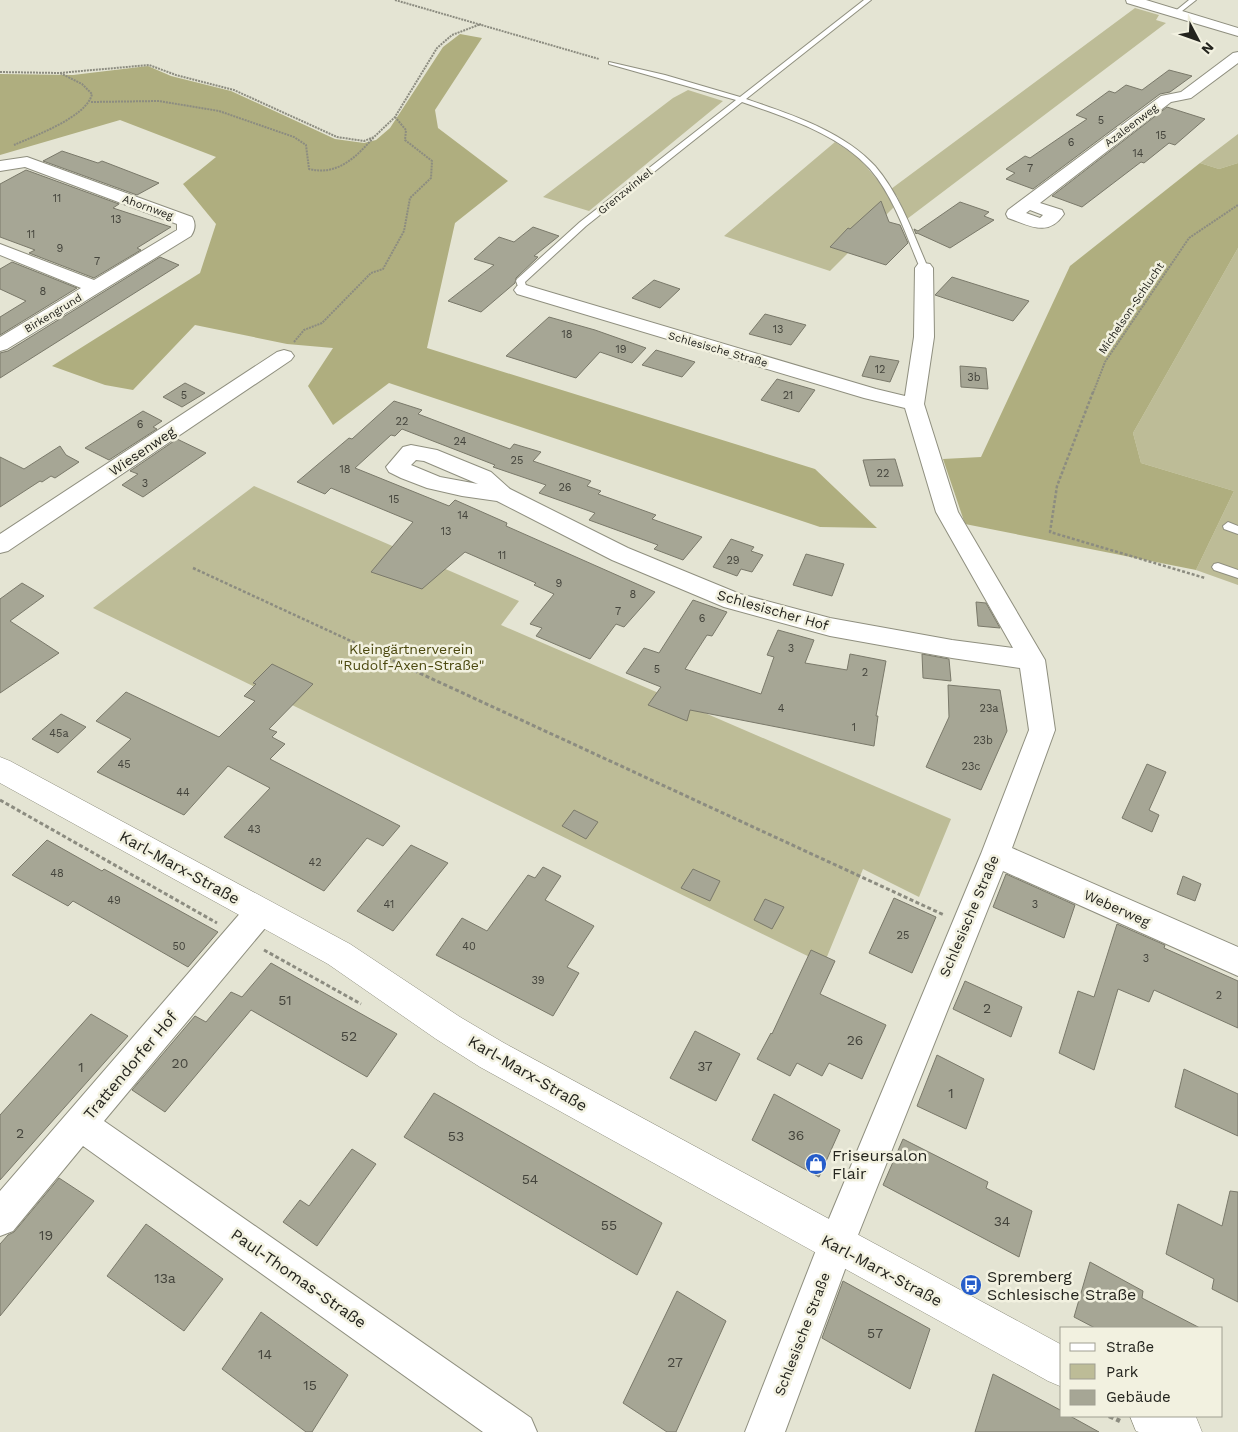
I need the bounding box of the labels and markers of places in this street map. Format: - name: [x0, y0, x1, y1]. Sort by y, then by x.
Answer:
- place label: Friseursalon Flair: [832, 1146, 928, 1183]
- shop icon: Friseursalon Flair: [804, 1152, 828, 1176]
- place label: Spremberg Schlesische Straße: [987, 1267, 1136, 1304]
- bus stop icon: Spremberg Schlesische Straße: [959, 1273, 983, 1297]

